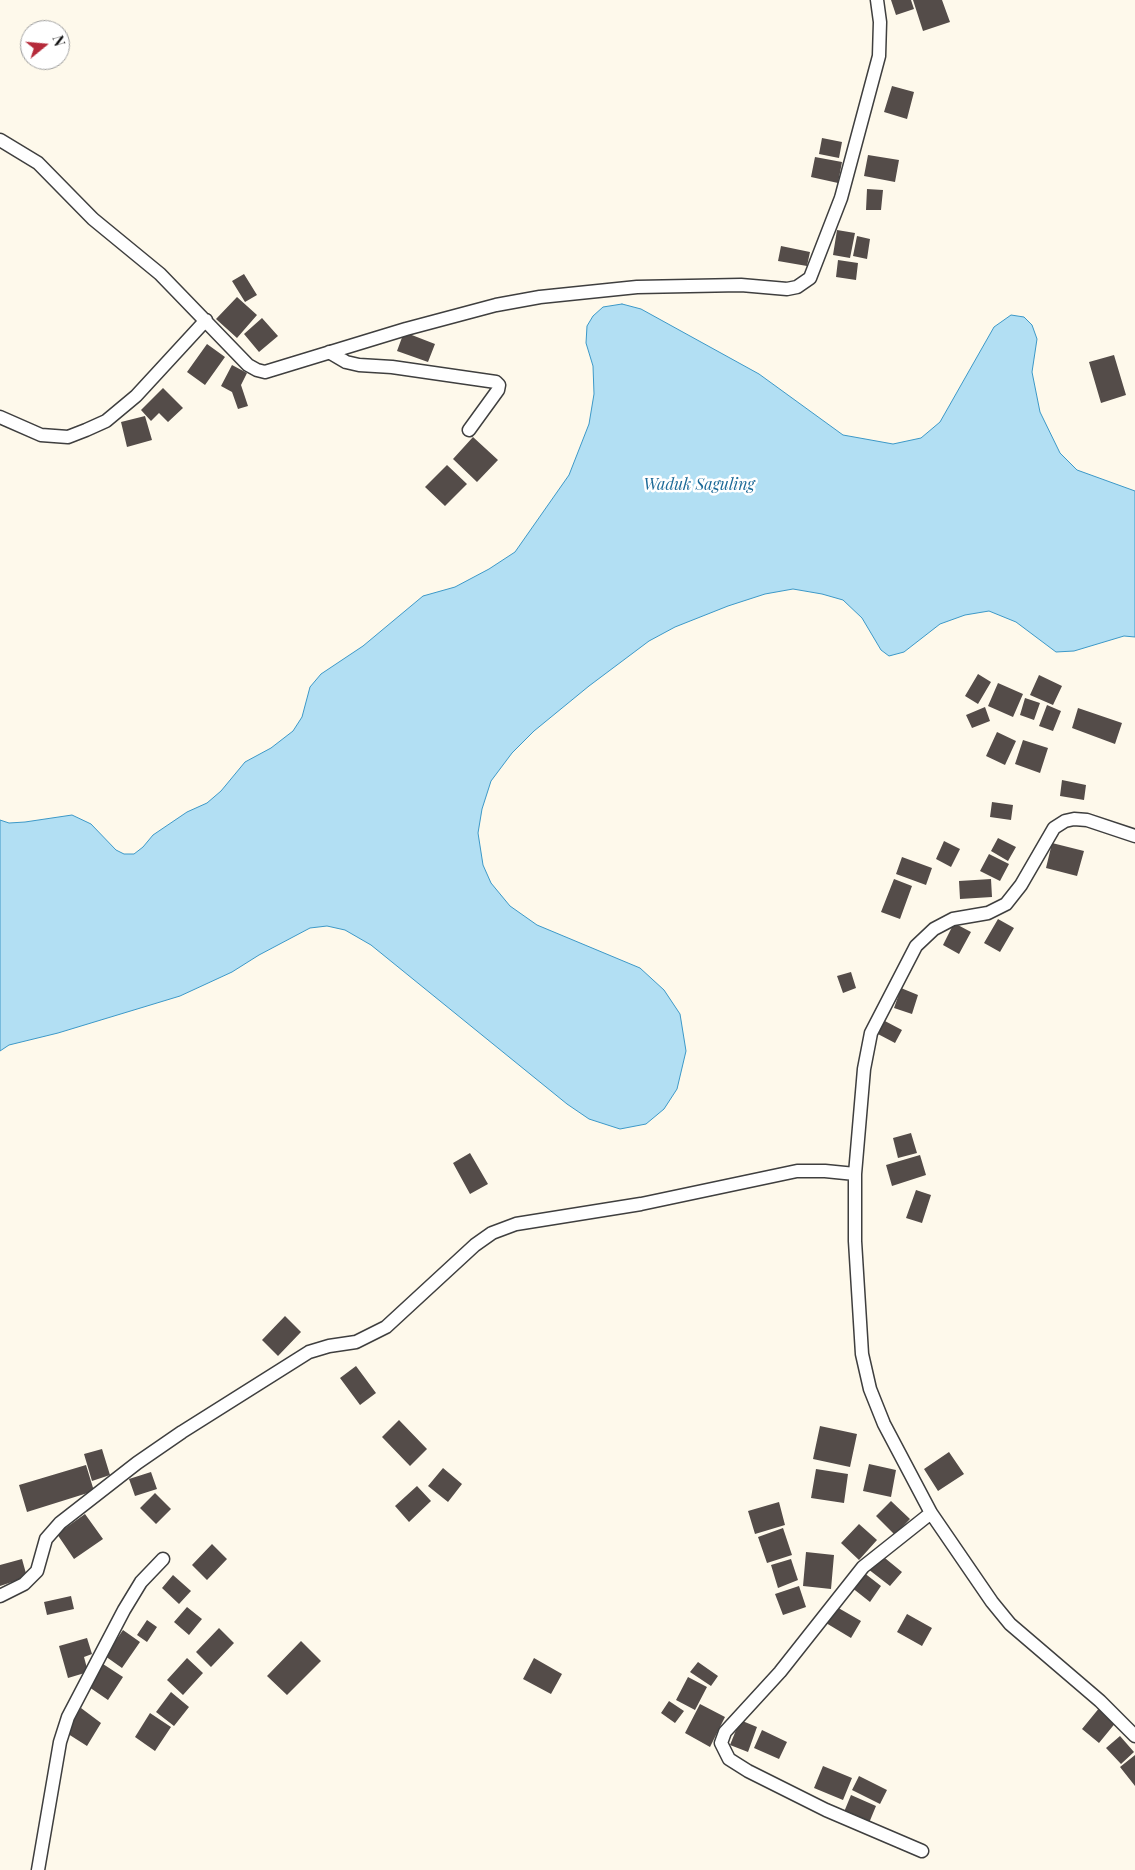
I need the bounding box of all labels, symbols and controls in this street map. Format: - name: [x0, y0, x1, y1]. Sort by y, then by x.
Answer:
- north arrow: [20, 20, 70, 70]
- text: N: [48, 33, 69, 48]
- water label: Waduk Saguling: [643, 475, 755, 495]

